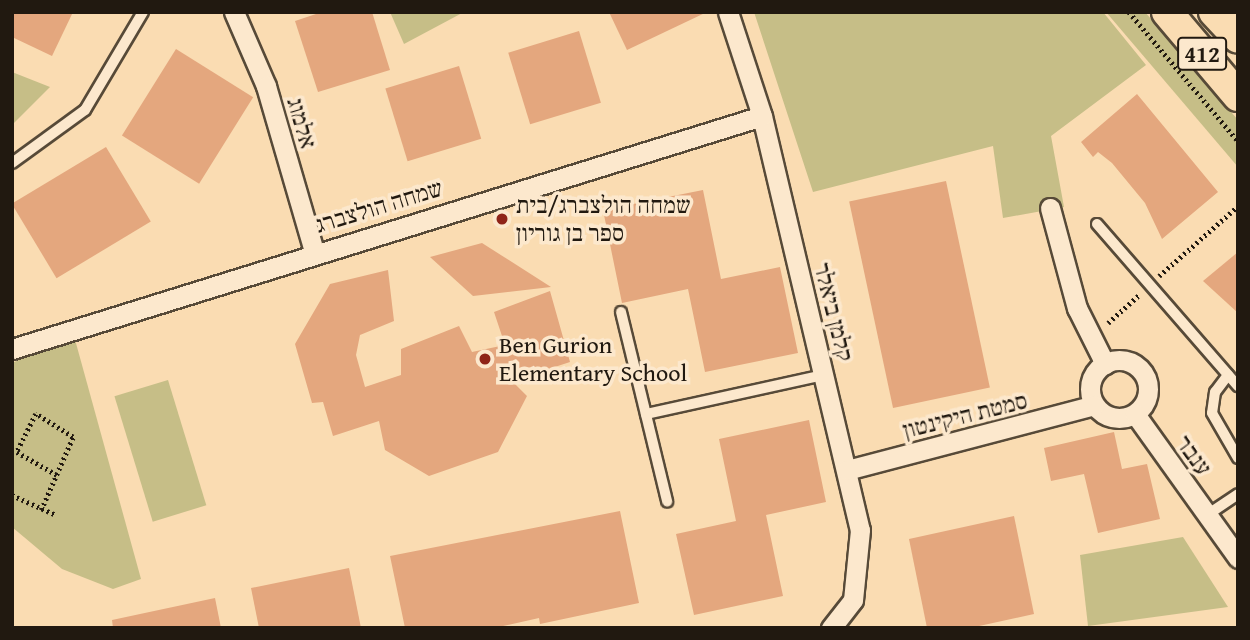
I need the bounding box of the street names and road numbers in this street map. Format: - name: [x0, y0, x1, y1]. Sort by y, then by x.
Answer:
- road number: 412: [1176, 34, 1228, 74]
- street label: אלמוג: [281, 94, 323, 152]
- street label: שמחה הולצברג: [312, 173, 446, 239]
- street label: קלמן ביאלר: [808, 260, 860, 364]
- street label: סמטת היקינטון: [900, 386, 1030, 444]
- street label: ענבר: [1170, 429, 1218, 481]

